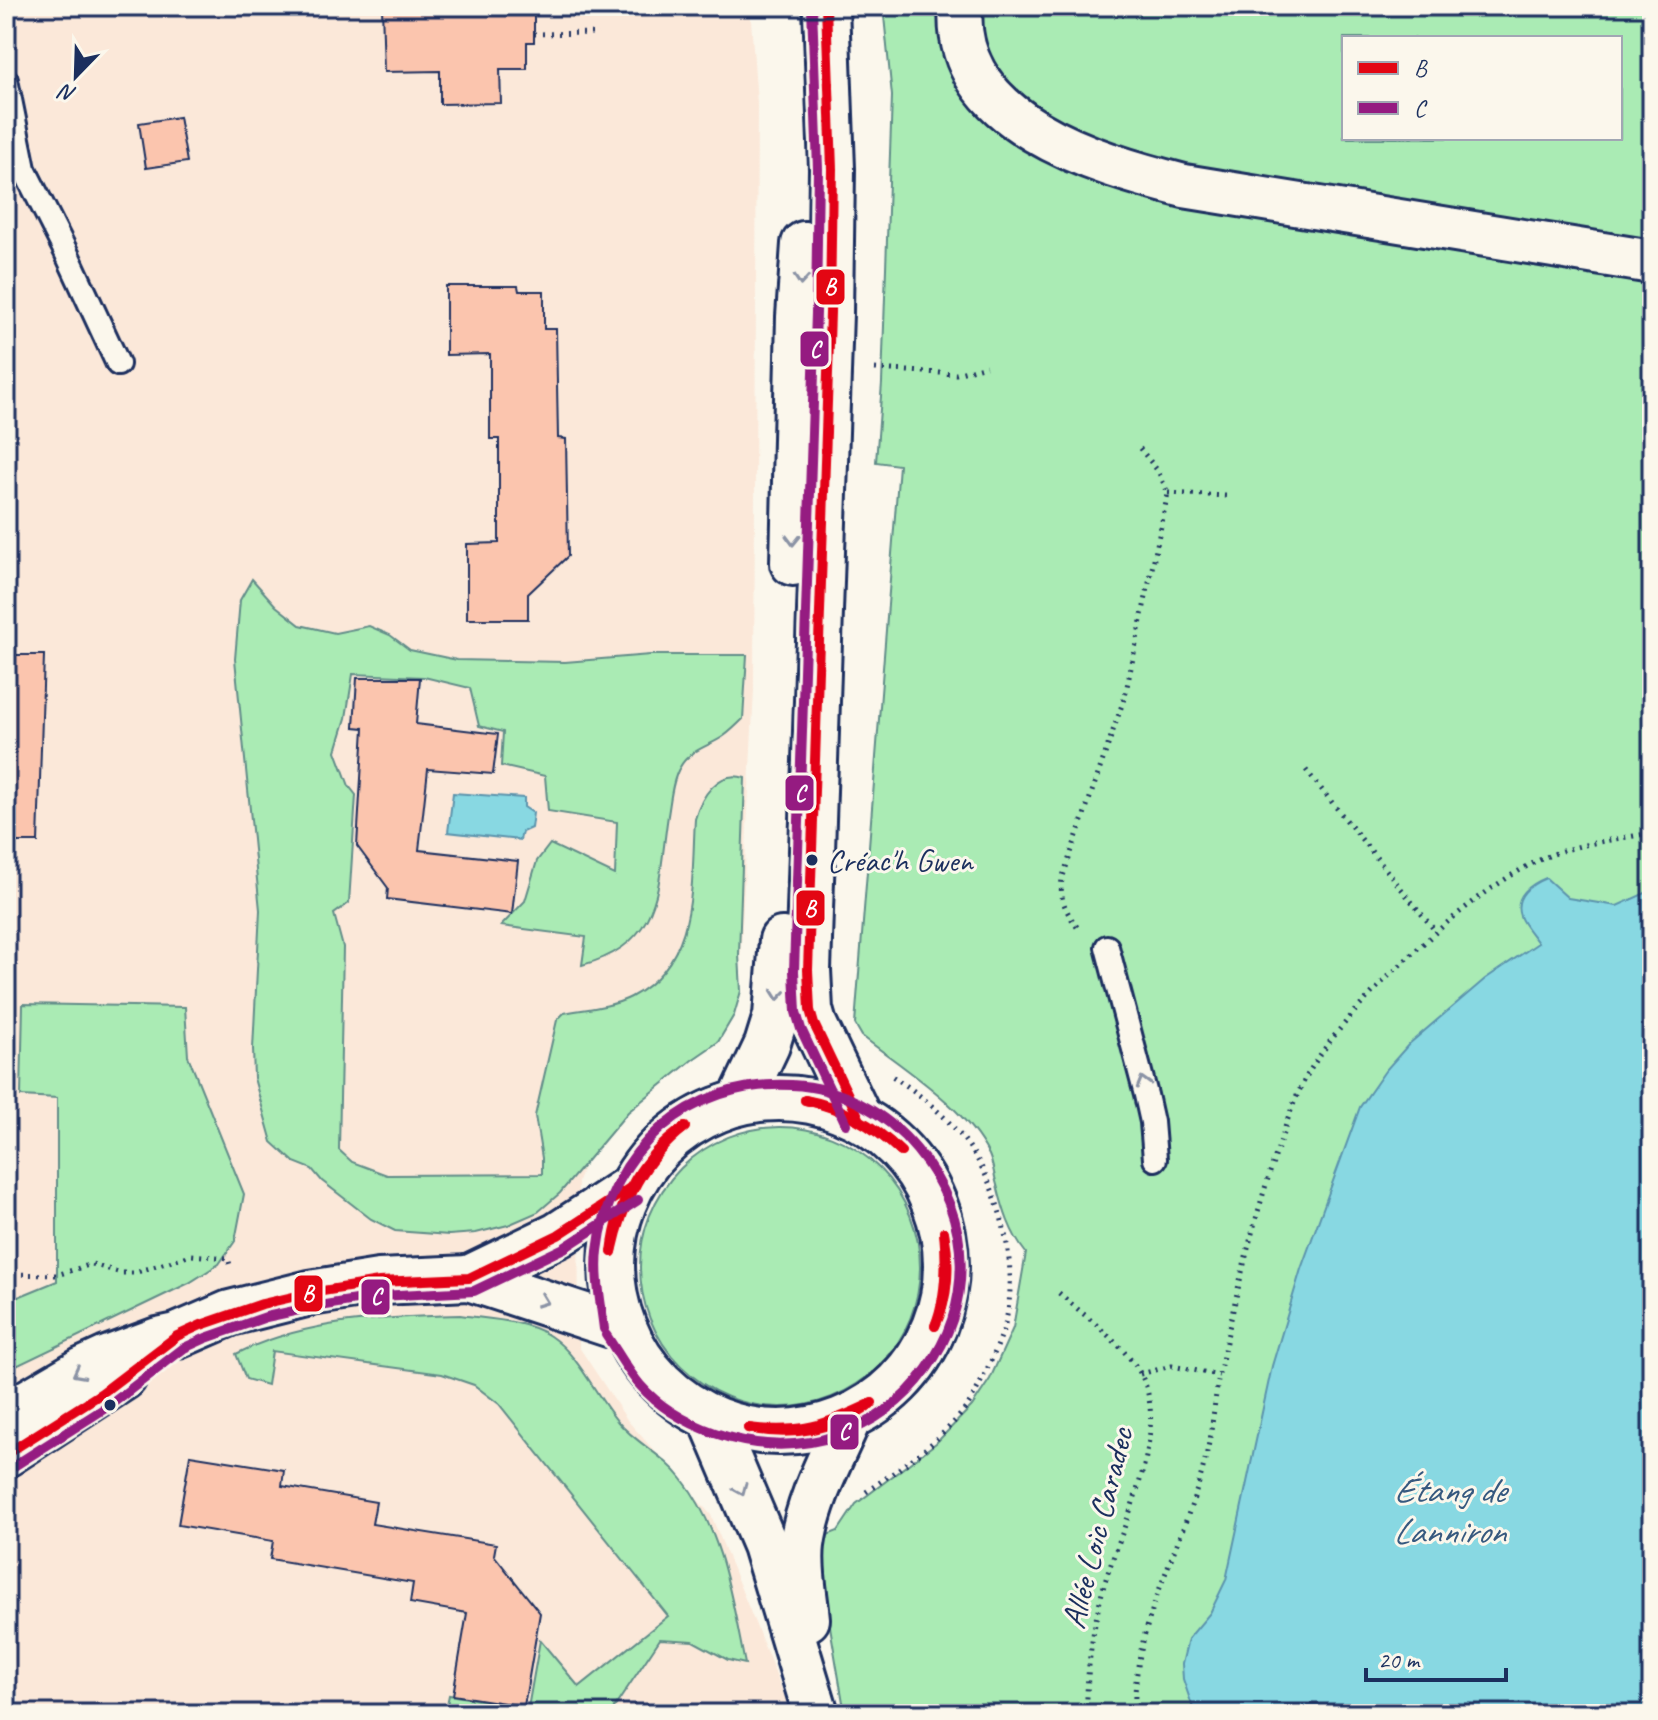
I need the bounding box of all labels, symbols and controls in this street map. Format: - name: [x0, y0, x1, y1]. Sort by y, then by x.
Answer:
- north arrow: [36, 36, 116, 116]
- legend: [1342, 36, 1622, 140]
- text: B: [1414, 53, 1428, 83]
- text: N: [54, 77, 80, 109]
- text: C: [1414, 93, 1428, 123]
- line badge: B: [815, 268, 846, 306]
- text: B: [824, 273, 837, 301]
- one-way arrow: [793, 274, 810, 287]
- line badge: C: [799, 330, 830, 368]
- text: C: [810, 336, 824, 364]
- one-way arrow: [785, 534, 802, 547]
- line badge: C: [784, 774, 815, 812]
- text: C: [795, 780, 809, 808]
- place label: Créac'h Gwen: [827, 840, 974, 881]
- marker: Créac'h Gwen: [804, 852, 820, 868]
- line badge: B: [795, 889, 826, 927]
- text: B: [804, 895, 817, 923]
- one-way arrow: [770, 989, 787, 1002]
- one-way arrow: [1135, 1076, 1152, 1090]
- line badge: B: [293, 1274, 324, 1313]
- line badge: C: [360, 1278, 391, 1316]
- text: B: [302, 1280, 315, 1308]
- text: C: [371, 1283, 385, 1311]
- one-way arrow: [535, 1291, 549, 1308]
- one-way arrow: [71, 1364, 86, 1379]
- unlabelled marker: [102, 1397, 118, 1413]
- line badge: C: [829, 1413, 860, 1451]
- text: C: [839, 1418, 853, 1446]
- street label: Allée Loic Caradec: [1051, 1421, 1143, 1633]
- water label: Étang de Lanniron: [1393, 1467, 1510, 1554]
- one-way arrow: [732, 1482, 748, 1496]
- scale bar: [1366, 1632, 1506, 1682]
- text: 20 m: [1378, 1645, 1421, 1675]

